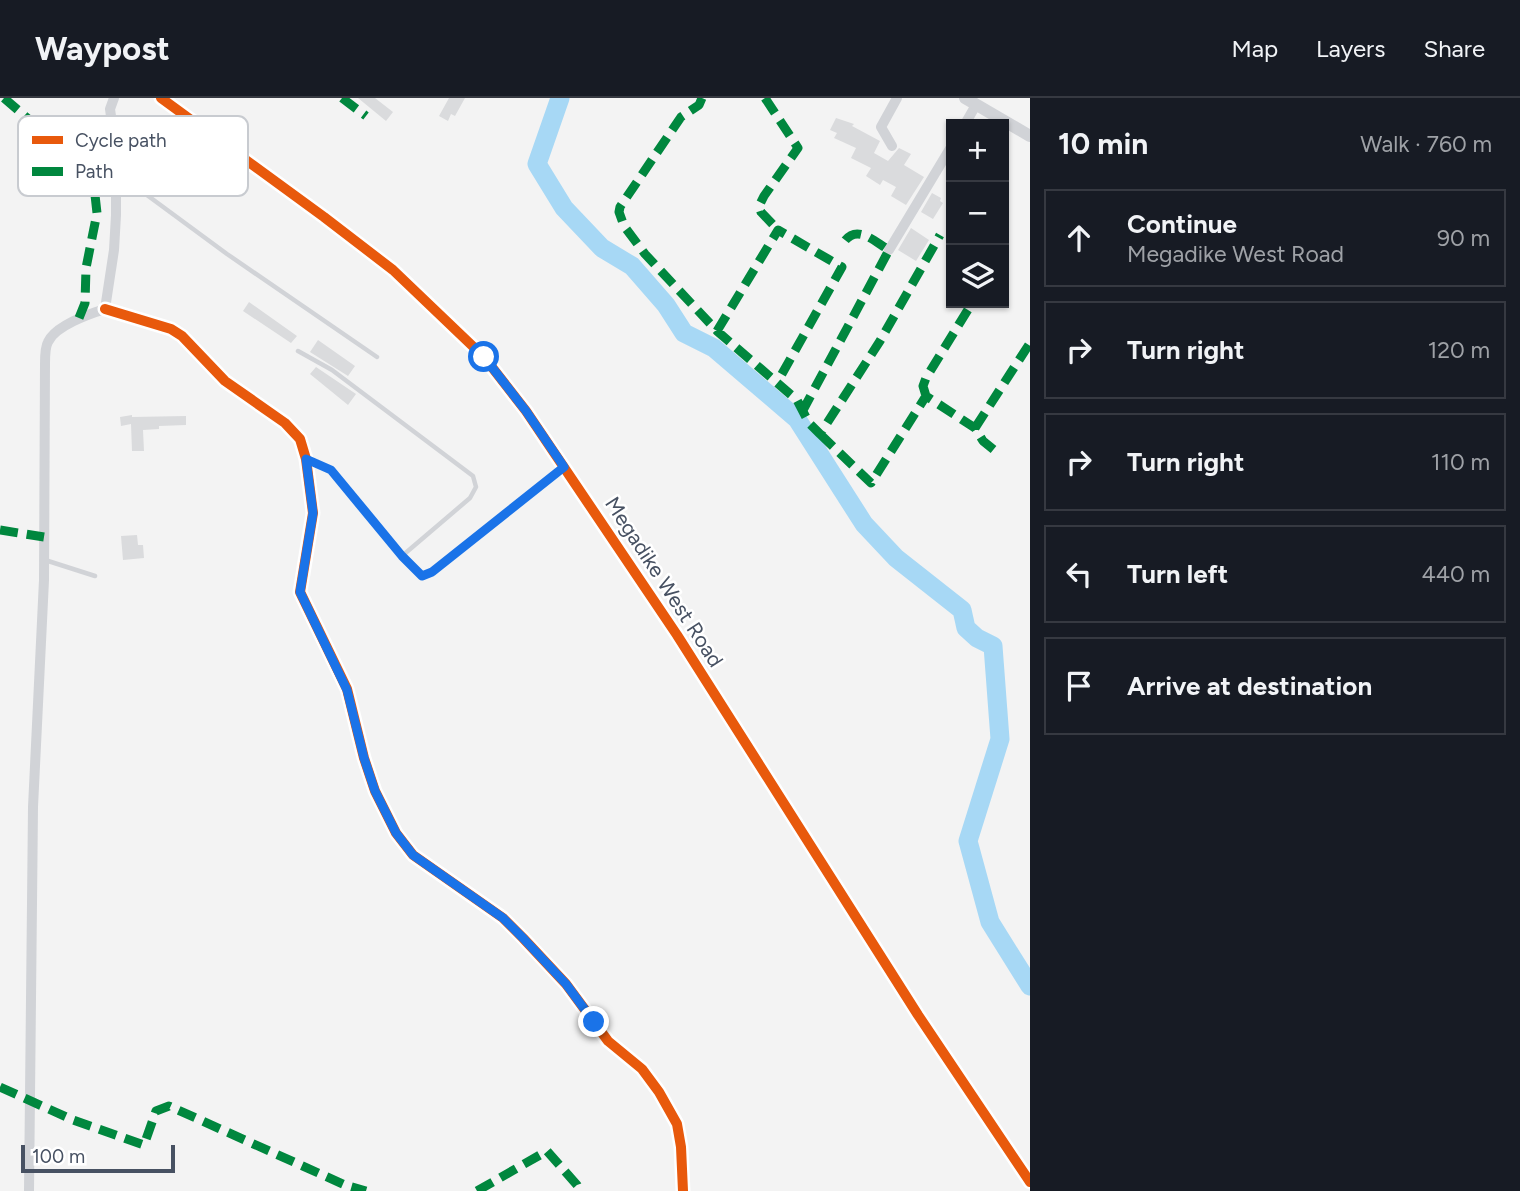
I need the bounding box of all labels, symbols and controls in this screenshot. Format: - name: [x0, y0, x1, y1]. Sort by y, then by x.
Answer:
- text: Waypost: [35, 29, 170, 68]
- text: Map: [1231, 34, 1278, 63]
- text: Layers: [1316, 34, 1385, 63]
- text: Share: [1423, 34, 1485, 63]
- legend: [18, 116, 248, 196]
- map controls: [946, 119, 1009, 308]
- button: +: [946, 119, 1009, 182]
- text: 10 min: [1058, 125, 1148, 162]
- text: Cycle path: [75, 129, 167, 152]
- text: Walk · 760 m: [1360, 130, 1492, 158]
- text: Path: [75, 160, 113, 183]
- button: −: [946, 182, 1009, 245]
- text: Continue: [1127, 208, 1237, 240]
- icon: ahead: [1060, 219, 1098, 257]
- text: 90 m: [1437, 224, 1490, 252]
- text: Megadike West Road: [1127, 240, 1344, 268]
- button: layers: [946, 245, 1009, 308]
- icon: right: [1060, 331, 1098, 369]
- text: Turn right: [1127, 334, 1244, 366]
- text: 120 m: [1428, 336, 1490, 364]
- route start: [468, 341, 499, 372]
- icon: right: [1060, 443, 1098, 481]
- text: Turn right: [1127, 446, 1244, 478]
- text: 110 m: [1431, 448, 1490, 476]
- street label: Megadike West Road: [600, 492, 729, 672]
- icon: left: [1060, 555, 1098, 593]
- text: Turn left: [1127, 558, 1228, 590]
- text: 440 m: [1421, 560, 1490, 588]
- icon: arrive: [1060, 667, 1098, 705]
- text: Arrive at destination: [1127, 670, 1372, 702]
- route end: [578, 1006, 609, 1037]
- scale bar: [21, 1142, 175, 1174]
- text: 100 m: [32, 1145, 85, 1168]

